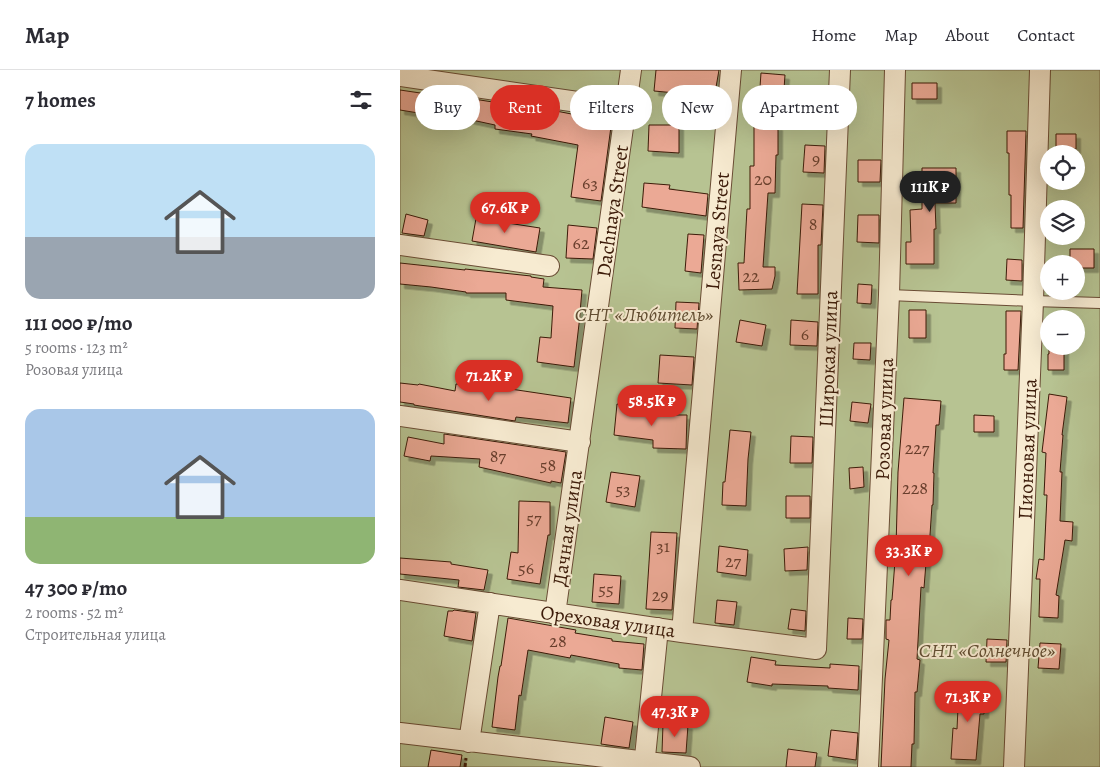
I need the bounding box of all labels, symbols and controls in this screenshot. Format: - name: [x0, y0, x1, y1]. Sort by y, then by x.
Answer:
- text: Map: [25, 19, 69, 51]
- text: Home: [811, 23, 856, 47]
- text: Map: [884, 23, 917, 47]
- text: About: [945, 23, 989, 47]
- text: Contact: [1017, 23, 1075, 47]
- chip: Buy: [415, 85, 480, 130]
- chip: Rent: [490, 85, 560, 130]
- chip: Filters: [570, 85, 652, 130]
- chip: New: [662, 85, 732, 130]
- chip: Apartment: [742, 85, 857, 130]
- text: 7 homes: [25, 86, 96, 114]
- icon: filters: [347, 86, 375, 114]
- street label: Dachnaya Street: [590, 143, 635, 279]
- map controls: [1040, 145, 1085, 355]
- button: locate: [1040, 145, 1085, 190]
- house number: 9: [812, 147, 820, 171]
- house number: 20: [754, 167, 772, 191]
- pin: 111K ₽: [889, 170, 971, 213]
- house number: 63: [582, 171, 598, 195]
- street label: Lesnaya Street: [699, 171, 736, 291]
- text: 111K ₽: [911, 176, 949, 198]
- icon: home: [155, 177, 245, 267]
- pin: 67.6K ₽: [459, 191, 551, 234]
- text: 67.6K ₽: [481, 197, 529, 219]
- button: layers: [1040, 200, 1085, 245]
- house number: 8: [809, 212, 817, 236]
- house number: 62: [573, 231, 590, 255]
- button: +: [1040, 255, 1085, 300]
- house number: 22: [742, 264, 760, 288]
- street label: Широкая улица: [813, 289, 844, 428]
- park label: СНТ «Любитель»: [575, 301, 713, 328]
- text: 111 000 ₽/mo: [25, 309, 133, 337]
- button: −: [1040, 310, 1085, 355]
- house number: 6: [801, 322, 809, 346]
- text: 5 rooms · 123 m²: [25, 337, 128, 359]
- street label: Розовая улица: [869, 357, 900, 481]
- text: Розовая улица: [25, 359, 123, 381]
- pin: 71.2K ₽: [443, 360, 535, 402]
- text: 71.2K ₽: [466, 365, 512, 387]
- street label: Пионовая улица: [1012, 377, 1043, 520]
- pin: 58.5K ₽: [606, 384, 698, 427]
- text: 58.5K ₽: [628, 390, 676, 412]
- house number: 227: [905, 436, 930, 460]
- icon: home: [155, 442, 245, 532]
- house number: 87: [490, 444, 507, 468]
- house number: 58: [540, 453, 556, 477]
- street label: Дачная улица: [546, 467, 589, 588]
- house number: 228: [902, 476, 928, 500]
- house number: 53: [615, 477, 631, 501]
- house number: 57: [526, 506, 542, 530]
- house number: 31: [656, 534, 670, 558]
- pin: 33.3K ₽: [863, 534, 955, 577]
- text: 33.3K ₽: [886, 540, 932, 562]
- house number: 27: [725, 549, 741, 573]
- house number: 56: [518, 556, 534, 580]
- text: 47 300 ₽/mo: [25, 574, 127, 602]
- house number: 55: [598, 577, 614, 601]
- house number: 29: [652, 583, 668, 607]
- street label: Ореховая улица: [539, 599, 678, 644]
- text: 2 rooms · 52 m²: [25, 602, 123, 624]
- text: Строительная улица: [25, 624, 166, 646]
- house number: 28: [549, 629, 567, 653]
- park label: СНТ «Солнечное»: [919, 637, 1055, 664]
- pin: 71.3K ₽: [922, 680, 1014, 723]
- text: 71.3K ₽: [945, 686, 991, 708]
- pin: 47.3K ₽: [629, 696, 721, 738]
- text: 47.3K ₽: [651, 701, 699, 723]

